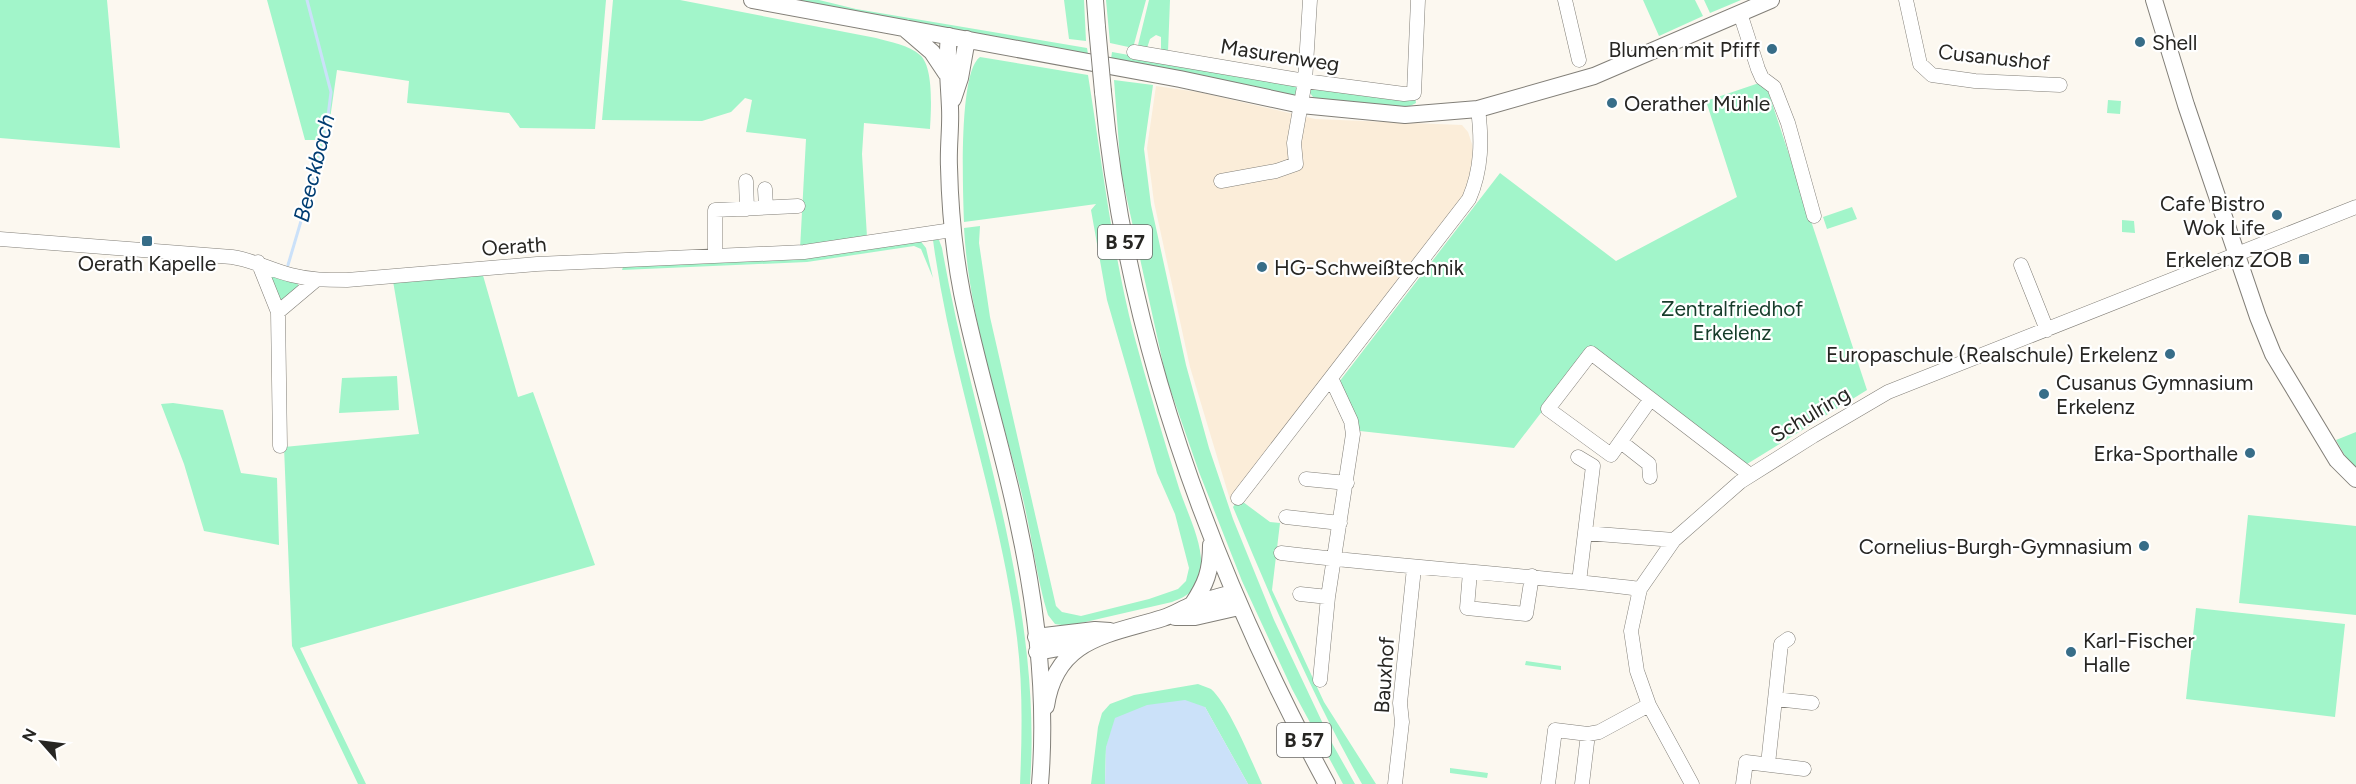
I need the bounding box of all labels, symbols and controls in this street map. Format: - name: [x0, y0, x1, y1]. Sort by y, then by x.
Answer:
- place label: Shell: [2152, 30, 2197, 55]
- street label: Masurenweg: [1219, 33, 1341, 77]
- marker: Shell: [2133, 35, 2147, 49]
- place label: Blumen mit Pfiff: [1608, 37, 1760, 62]
- street label: Cusanushof: [1937, 39, 2051, 75]
- marker: Blumen mit Pfiff: [1765, 42, 1779, 56]
- place label: Oerather Mühle: [1624, 91, 1770, 116]
- marker: Oerather Mühle: [1605, 96, 1619, 110]
- water label: Beeckbach: [288, 111, 340, 225]
- place label: Cafe Bistro Wok Life: [2160, 191, 2265, 240]
- marker: Cafe Bistro Wok Life: [2270, 208, 2284, 222]
- road number: B 57: [1098, 225, 1152, 259]
- street label: Oerath: [481, 231, 547, 261]
- marker: Oerath Kapelle: [140, 234, 154, 248]
- place label: Erkelenz ZOB: [2165, 247, 2292, 272]
- place label: Oerath Kapelle: [78, 251, 216, 276]
- marker: Erkelenz ZOB: [2297, 252, 2311, 266]
- place label: HG-Schweißtechnik: [1274, 255, 1465, 280]
- marker: HG-Schweißtechnik: [1255, 260, 1269, 274]
- park label: Zentralfriedhof Erkelenz: [1661, 296, 1803, 345]
- place label: Europaschule (Realschule) Erkelenz: [1826, 342, 2158, 367]
- marker: Europaschule (Realschule) Erkelenz: [2163, 347, 2177, 361]
- place label: Cusanus Gymnasium Erkelenz: [2056, 370, 2253, 419]
- street label: Schulring: [1766, 381, 1854, 447]
- marker: Cusanus Gymnasium Erkelenz: [2037, 387, 2051, 401]
- place label: Erka-Sporthalle: [2093, 441, 2238, 466]
- marker: Erka-Sporthalle: [2243, 446, 2257, 460]
- place label: Cornelius-Burgh-Gymnasium: [1859, 534, 2132, 559]
- marker: Cornelius-Burgh-Gymnasium: [2137, 539, 2151, 553]
- place label: Karl-Fischer Halle: [2083, 628, 2195, 677]
- street label: Bauxhof: [1369, 636, 1399, 714]
- marker: Karl-Fischer Halle: [2064, 645, 2078, 659]
- north arrow: [12, 712, 72, 772]
- road number: B 57: [1277, 723, 1331, 757]
- text: N: [18, 725, 40, 745]

